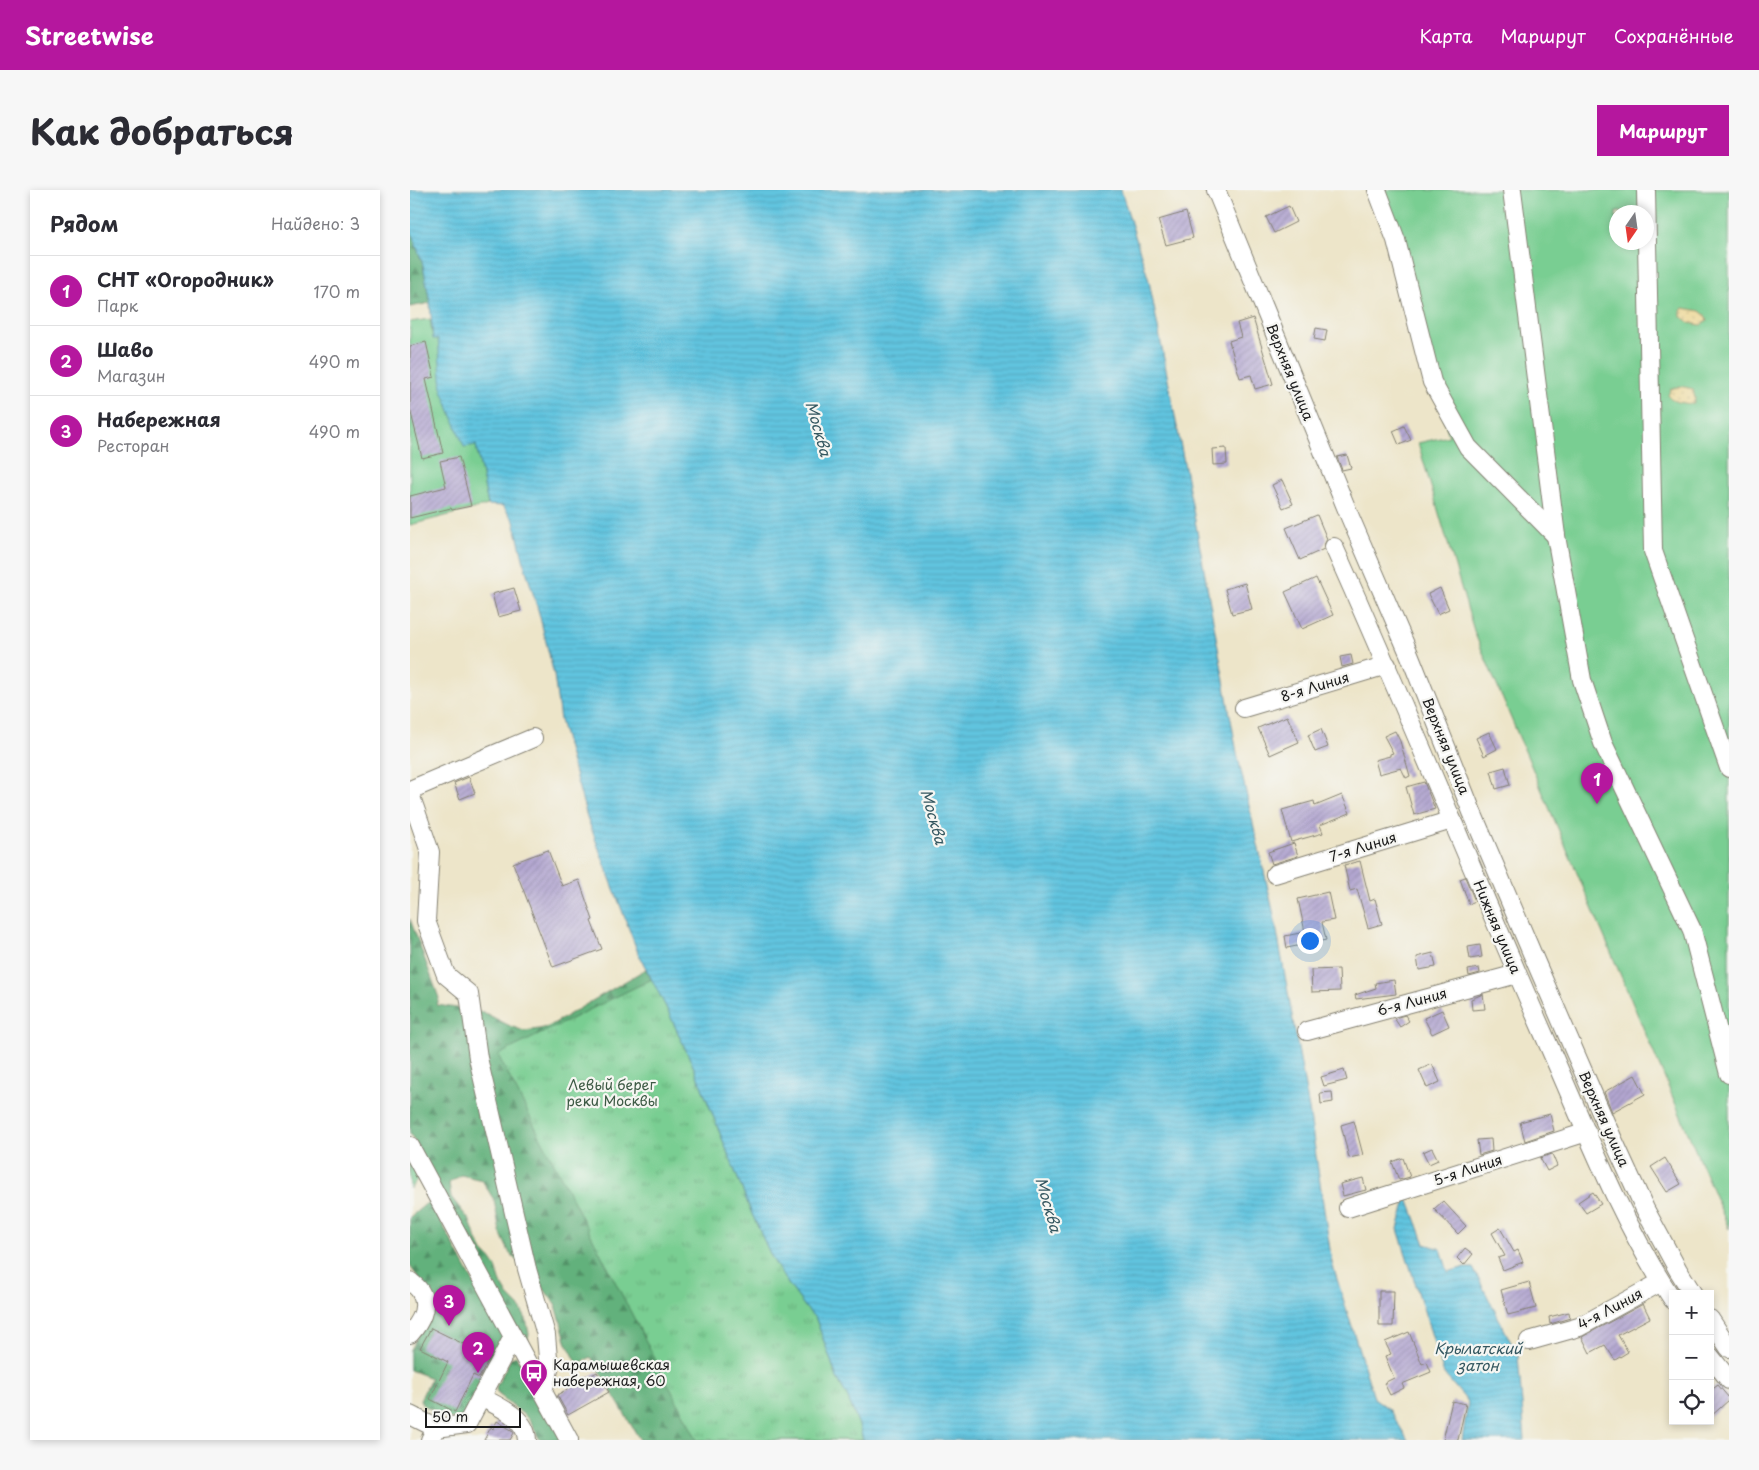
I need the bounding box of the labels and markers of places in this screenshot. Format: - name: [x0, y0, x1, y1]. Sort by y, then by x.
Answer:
- pin: 1: [1581, 763, 1613, 804]
- pin: 3: [433, 1285, 465, 1326]
- pin: 2: [462, 1332, 494, 1373]
- place label: Карамышевская набережная, 60: [553, 1354, 670, 1391]
- bus stop icon: Карамышевская набережная, 60: [519, 1358, 549, 1397]

